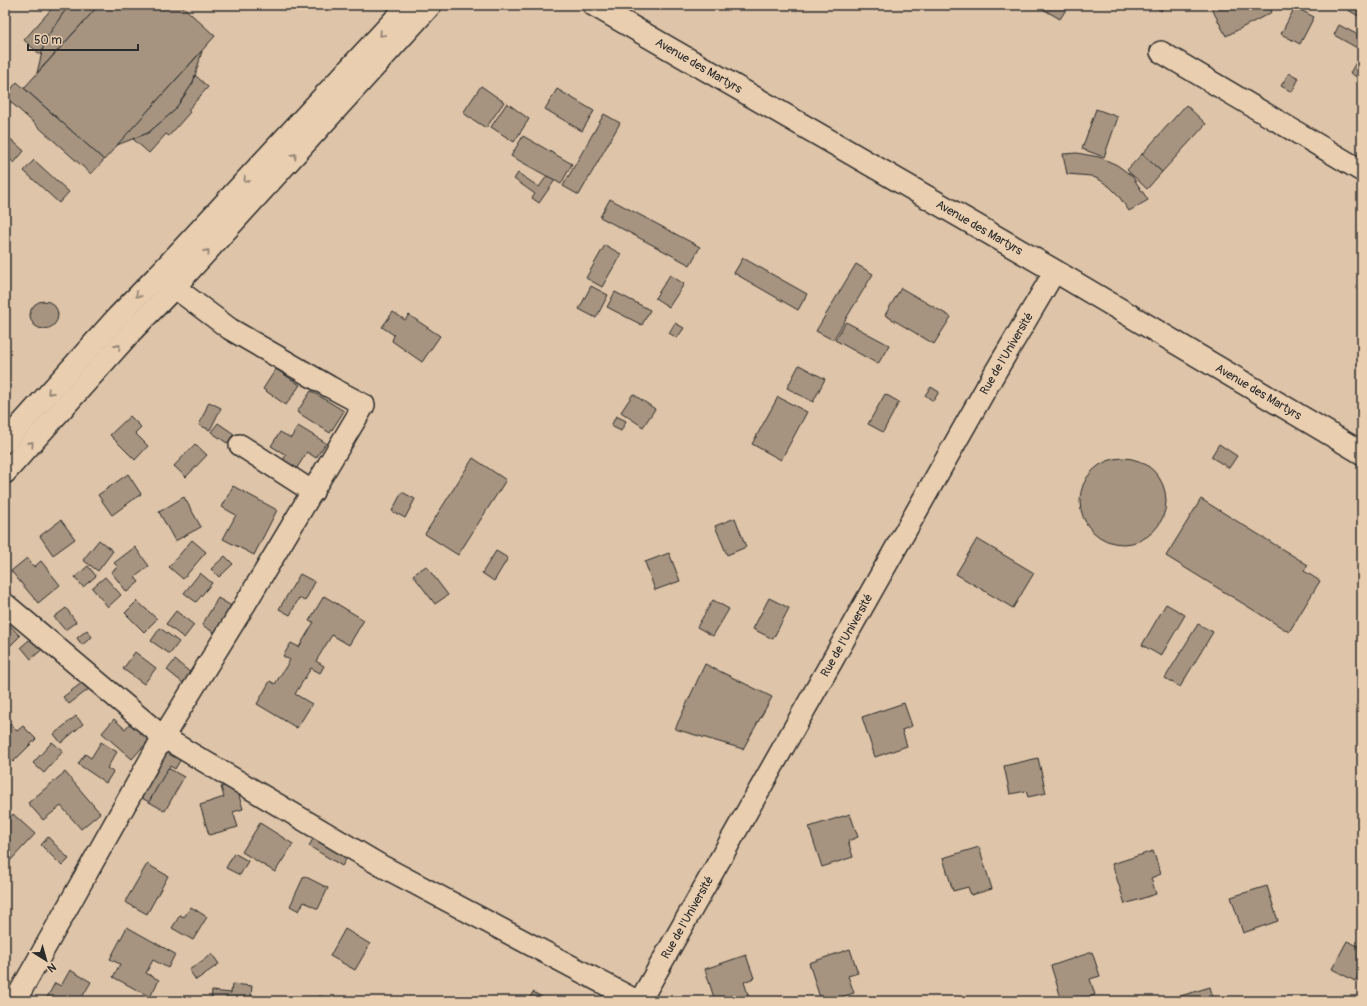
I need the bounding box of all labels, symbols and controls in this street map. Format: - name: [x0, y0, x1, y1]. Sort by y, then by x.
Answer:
- scale bar: [28, 26, 138, 52]
- one-way arrow: [380, 29, 387, 36]
- text: 50 m: [34, 33, 62, 48]
- street label: Avenue des Martyrs: [653, 35, 745, 97]
- one-way arrow: [289, 153, 297, 161]
- one-way arrow: [243, 175, 251, 183]
- street label: Avenue des Martyrs: [933, 197, 1026, 259]
- one-way arrow: [202, 249, 209, 257]
- one-way arrow: [135, 290, 143, 298]
- street label: Rue de l'Université: [977, 310, 1037, 398]
- one-way arrow: [113, 344, 120, 352]
- street label: Avenue des Martyrs: [1213, 361, 1305, 424]
- one-way arrow: [48, 387, 55, 394]
- one-way arrow: [26, 441, 33, 448]
- street label: Rue de l'Université: [818, 591, 876, 680]
- street label: Rue de l'Université: [658, 874, 717, 962]
- north arrow: [26, 940, 66, 980]
- text: N: [44, 960, 59, 975]

